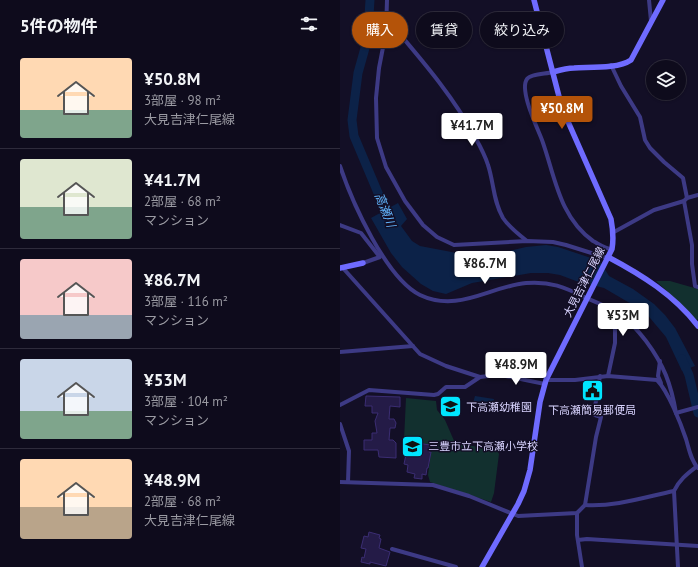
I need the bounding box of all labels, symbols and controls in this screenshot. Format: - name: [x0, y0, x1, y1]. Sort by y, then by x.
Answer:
- chip: 購入: [352, 12, 408, 48]
- chip: 賃貸: [416, 12, 472, 48]
- chip: 絞り込み: [480, 12, 564, 48]
- icon: filters: [298, 13, 320, 35]
- text: 5件の物件: [20, 15, 98, 37]
- map controls: [646, 60, 686, 100]
- button: layers: [646, 60, 686, 100]
- text: ¥50.8M: [144, 68, 200, 90]
- icon: home: [52, 74, 100, 122]
- text: 3部屋 · 98 m²: [144, 92, 221, 109]
- pin: ¥50.8M: [529, 96, 595, 130]
- text: ¥50.8M: [540, 100, 584, 117]
- text: 大見吉津仁尾線: [144, 111, 235, 128]
- pin: ¥41.7M: [439, 113, 505, 147]
- text: ¥41.7M: [450, 117, 494, 134]
- text: ¥41.7M: [144, 169, 200, 191]
- icon: home: [52, 175, 100, 223]
- water label: 高瀬川: [372, 190, 400, 231]
- text: 2部屋 · 68 m²: [144, 193, 221, 210]
- text: マンション: [144, 212, 209, 229]
- street label: 大見吉津仁尾線: [560, 245, 608, 319]
- pin: ¥86.7M: [452, 251, 518, 285]
- text: ¥86.7M: [463, 255, 507, 272]
- text: ¥86.7M: [144, 269, 200, 291]
- icon: home: [52, 275, 100, 323]
- text: 3部屋 · 116 m²: [144, 293, 228, 310]
- pin: ¥53M: [599, 303, 647, 337]
- text: ¥53M: [607, 307, 639, 324]
- text: マンション: [144, 312, 209, 329]
- pin: ¥48.9M: [483, 352, 549, 386]
- text: ¥48.9M: [494, 356, 538, 373]
- text: ¥53M: [144, 369, 187, 391]
- icon: home: [52, 375, 100, 423]
- public building icon: 下高瀬簡易郵便局: [579, 377, 605, 403]
- text: 3部屋 · 104 m²: [144, 393, 228, 410]
- school or university icon: 下高瀬幼稚園: [438, 394, 464, 420]
- place label: 下高瀬幼稚園: [466, 400, 532, 414]
- place label: 下高瀬簡易郵便局: [548, 403, 636, 417]
- text: マンション: [144, 412, 209, 429]
- school or university icon: 三豊市立下高瀬小学校: [400, 433, 426, 459]
- place label: 三豊市立下高瀬小学校: [428, 439, 538, 453]
- text: ¥48.9M: [144, 469, 200, 491]
- icon: home: [52, 475, 100, 523]
- text: 2部屋 · 68 m²: [144, 493, 221, 510]
- text: 大見吉津仁尾線: [144, 512, 235, 529]

